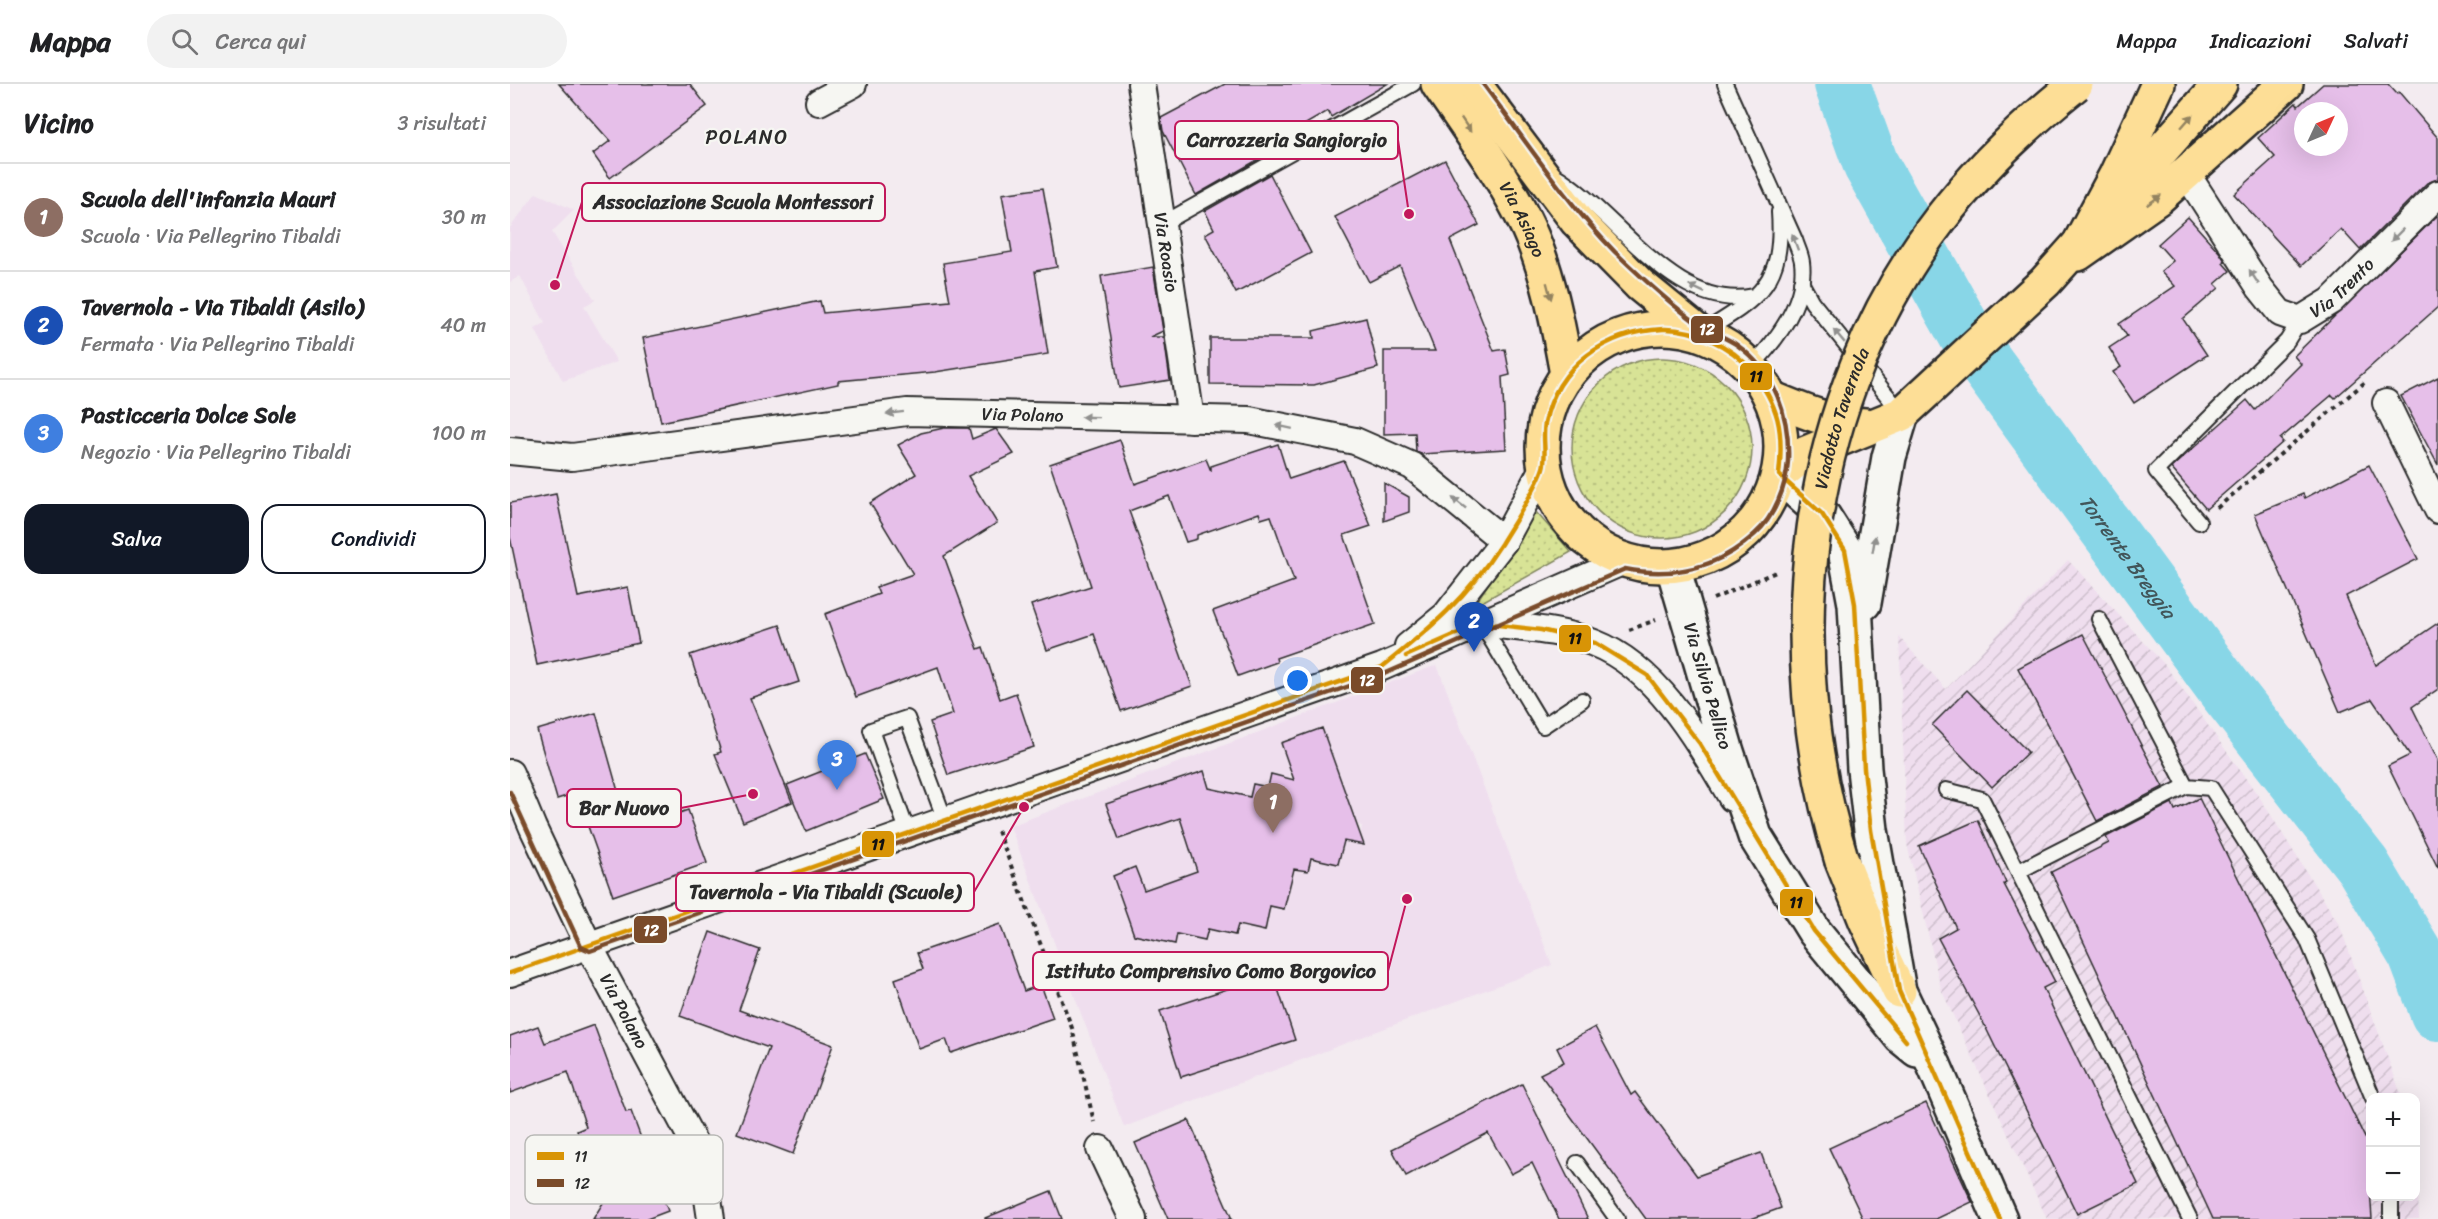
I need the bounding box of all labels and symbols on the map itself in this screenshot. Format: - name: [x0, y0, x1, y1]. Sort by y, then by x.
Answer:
- north arrow: [2294, 102, 2348, 156]
- one-way arrow: [2180, 114, 2193, 129]
- one-way arrow: [1460, 117, 1471, 133]
- district label: POLANO: [705, 120, 789, 155]
- callout: Carrozzeria Sangiorgio: [1175, 121, 1398, 159]
- text: Carrozzeria Sangiorgio: [1186, 123, 1388, 158]
- street label: Via Asiago: [1490, 175, 1555, 262]
- callout: Associazione Scuola Montessori: [582, 183, 885, 221]
- text: Associazione Scuola Montessori: [592, 185, 874, 220]
- one-way arrow: [2146, 194, 2162, 206]
- street label: Via Roasio: [1144, 210, 1188, 294]
- one-way arrow: [2390, 228, 2404, 242]
- one-way arrow: [1790, 233, 1800, 251]
- street label: Via Trento: [2303, 250, 2382, 327]
- one-way arrow: [2248, 269, 2259, 285]
- one-way arrow: [1545, 282, 1555, 301]
- one-way arrow: [1689, 285, 1706, 294]
- line badge: 12: [1690, 315, 1724, 344]
- text: 12: [1699, 315, 1716, 344]
- one-way arrow: [1833, 328, 1846, 344]
- street label: Viadotto Tavernola: [1805, 342, 1879, 492]
- line badge: 11: [1739, 362, 1773, 391]
- text: 11: [1749, 362, 1763, 391]
- street label: Via Polano: [981, 398, 1064, 432]
- one-way arrow: [885, 409, 904, 418]
- one-way arrow: [1080, 412, 1099, 422]
- one-way arrow: [1274, 422, 1293, 431]
- water label: Torrente Breggia: [2070, 487, 2186, 628]
- one-way arrow: [1452, 497, 1467, 509]
- one-way arrow: [1869, 534, 1878, 553]
- pin: 2: [1454, 602, 1494, 652]
- street label: Via Silvio Pellico: [1674, 619, 1741, 753]
- line badge: 11: [1558, 624, 1592, 653]
- text: 11: [1568, 624, 1582, 653]
- your location: [1283, 666, 1312, 695]
- line badge: 12: [1350, 666, 1384, 694]
- text: 12: [1359, 666, 1376, 695]
- pin: 3: [818, 740, 856, 790]
- pin: 1: [1254, 784, 1293, 833]
- callout: Bar Nuovo: [567, 789, 681, 827]
- text: Bar Nuovo: [579, 791, 670, 826]
- line badge: 11: [861, 830, 895, 858]
- text: 11: [871, 830, 885, 859]
- callout: Tavernola - Via Tibaldi (Scuole): [676, 873, 974, 911]
- text: Tavernola - Via Tibaldi (Scuole): [689, 875, 963, 910]
- line badge: 11: [1779, 888, 1814, 917]
- text: 11: [1789, 888, 1803, 917]
- line badge: 12: [633, 915, 668, 944]
- text: 12: [643, 916, 660, 945]
- callout: Istituto Comprensivo Como Borgovico: [1033, 952, 1388, 990]
- text: Istituto Comprensivo Como Borgovico: [1045, 954, 1377, 989]
- street label: Via Polano: [590, 967, 657, 1055]
- legend: [525, 1135, 723, 1204]
- text: 11: [574, 1142, 588, 1171]
- text: 12: [574, 1169, 590, 1198]

